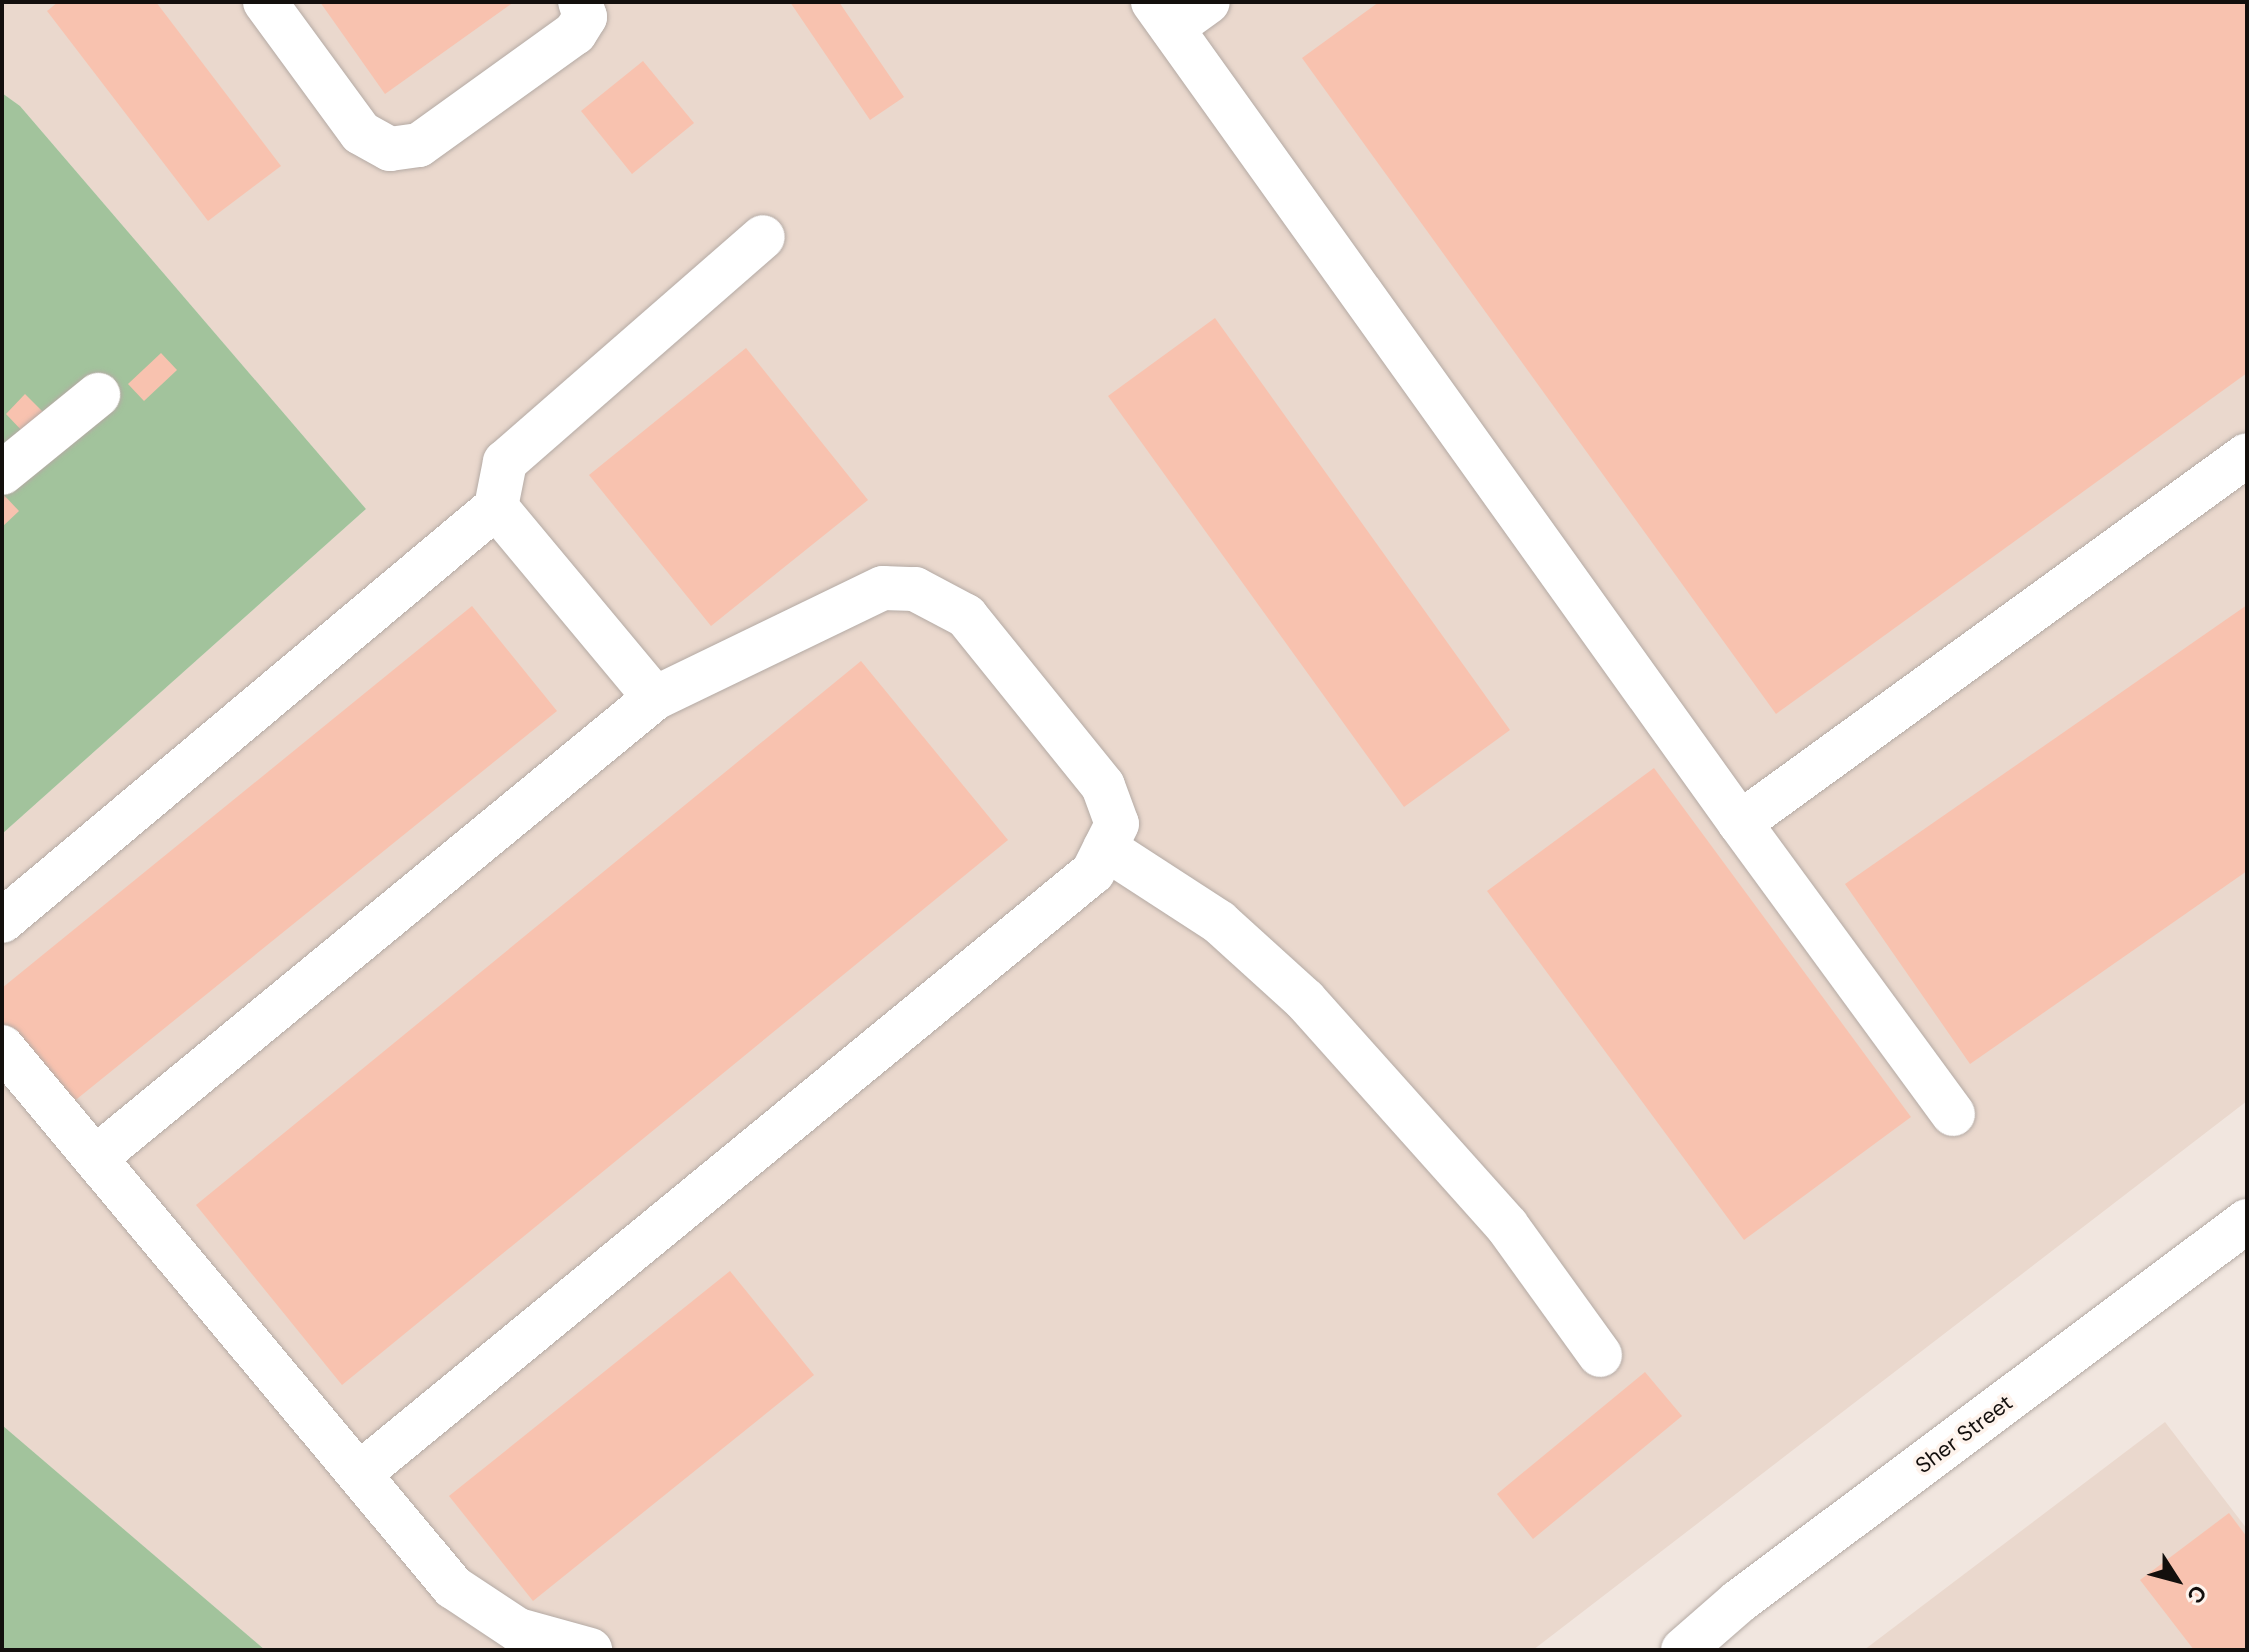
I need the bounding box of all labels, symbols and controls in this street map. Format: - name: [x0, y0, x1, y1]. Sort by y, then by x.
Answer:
- street label: Sher Street: [1910, 1389, 2018, 1479]
- north arrow: [2137, 1540, 2217, 1620]
- text: С: [2180, 1579, 2213, 1609]

